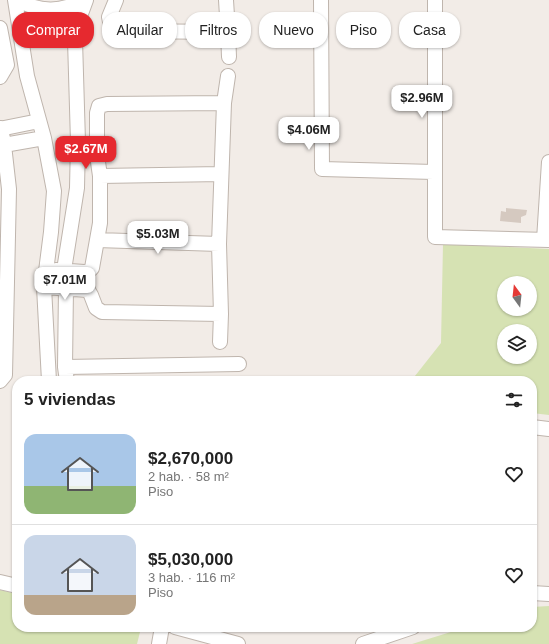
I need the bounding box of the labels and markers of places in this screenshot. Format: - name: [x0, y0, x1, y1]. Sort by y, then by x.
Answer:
- pin: $2.96M: [389, 85, 455, 119]
- pin: $4.06M: [276, 117, 342, 151]
- pin: $2.67M: [53, 136, 119, 170]
- pin: $5.03M: [125, 221, 191, 255]
- pin: $7.01M: [32, 267, 98, 301]

